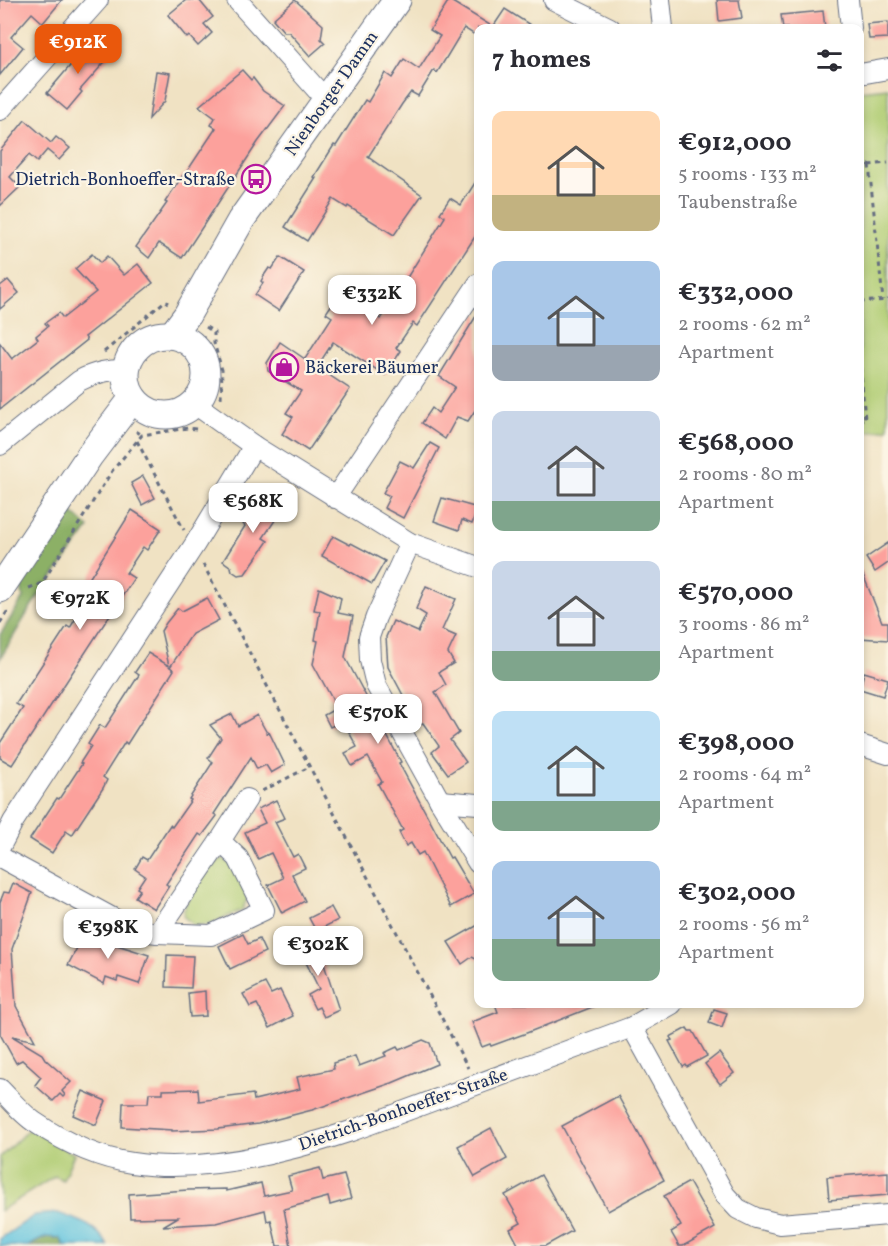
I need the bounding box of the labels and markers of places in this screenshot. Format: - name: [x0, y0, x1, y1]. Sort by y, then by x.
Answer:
- pin: €912K: [36, 24, 120, 75]
- bus stop icon: Dietrich-Bonhoeffer-Straße: [240, 163, 272, 195]
- place label: Dietrich-Bonhoeffer-Straße: [15, 168, 235, 193]
- pin: €332K: [330, 275, 414, 326]
- shop icon: Bäckerei Bäumer: [268, 351, 300, 383]
- place label: Bäckerei Bäumer: [305, 356, 439, 381]
- pin: €568K: [211, 483, 295, 534]
- pin: €972K: [38, 580, 122, 631]
- pin: €570K: [336, 694, 420, 745]
- pin: €398K: [66, 909, 150, 960]
- pin: €302K: [276, 926, 360, 977]

